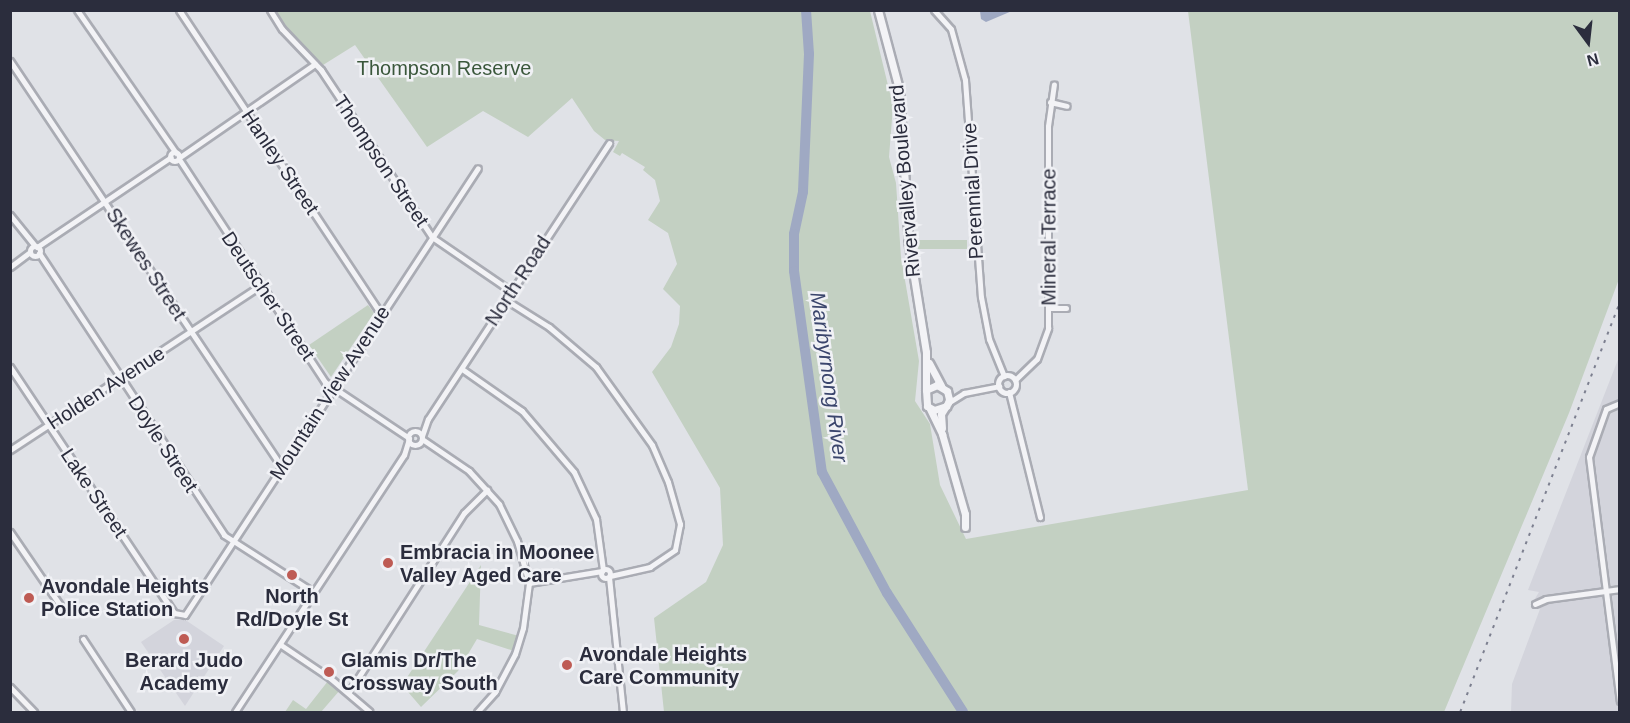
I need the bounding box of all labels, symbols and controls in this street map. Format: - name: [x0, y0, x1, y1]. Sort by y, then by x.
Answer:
- north arrow: [1558, 12, 1618, 72]
- text: N: [1585, 50, 1601, 70]
- park label: Thompson Reserve: [357, 56, 531, 80]
- street label: Rivervalley Boulevard: [885, 84, 925, 278]
- street label: Thompson Street: [328, 91, 434, 231]
- street label: Hanley Street: [236, 105, 324, 219]
- street label: Perennial Drive: [957, 122, 989, 260]
- street label: Mineral Terrace: [1037, 168, 1061, 306]
- street label: Skewes Street: [101, 203, 191, 325]
- street label: Deutscher Street: [216, 227, 320, 365]
- street label: North Road: [480, 232, 556, 330]
- water label: Maribyrnong River: [805, 290, 853, 464]
- street label: Mountain View Avenue: [264, 301, 396, 485]
- street label: Holden Avenue: [42, 341, 170, 435]
- street label: Doyle Street: [123, 391, 203, 497]
- street label: Lake Street: [55, 444, 133, 542]
- place label: Embracia in Moonee Valley Aged Care: [400, 540, 594, 587]
- marker: Embracia in Moonee Valley Aged Care: [381, 556, 395, 570]
- marker: North Rd/Doyle St: [285, 568, 299, 582]
- place label: Avondale Heights Police Station: [41, 574, 209, 621]
- place label: North Rd/Doyle St: [236, 584, 348, 631]
- marker: Avondale Heights Police Station: [22, 591, 36, 605]
- marker: Berard Judo Academy: [177, 632, 191, 646]
- place label: Avondale Heights Care Community: [579, 642, 747, 689]
- place label: Berard Judo Academy: [125, 648, 243, 695]
- place label: Glamis Dr/The Crossway South: [341, 648, 498, 695]
- marker: Avondale Heights Care Community: [560, 658, 574, 672]
- marker: Glamis Dr/The Crossway South: [322, 665, 336, 679]

